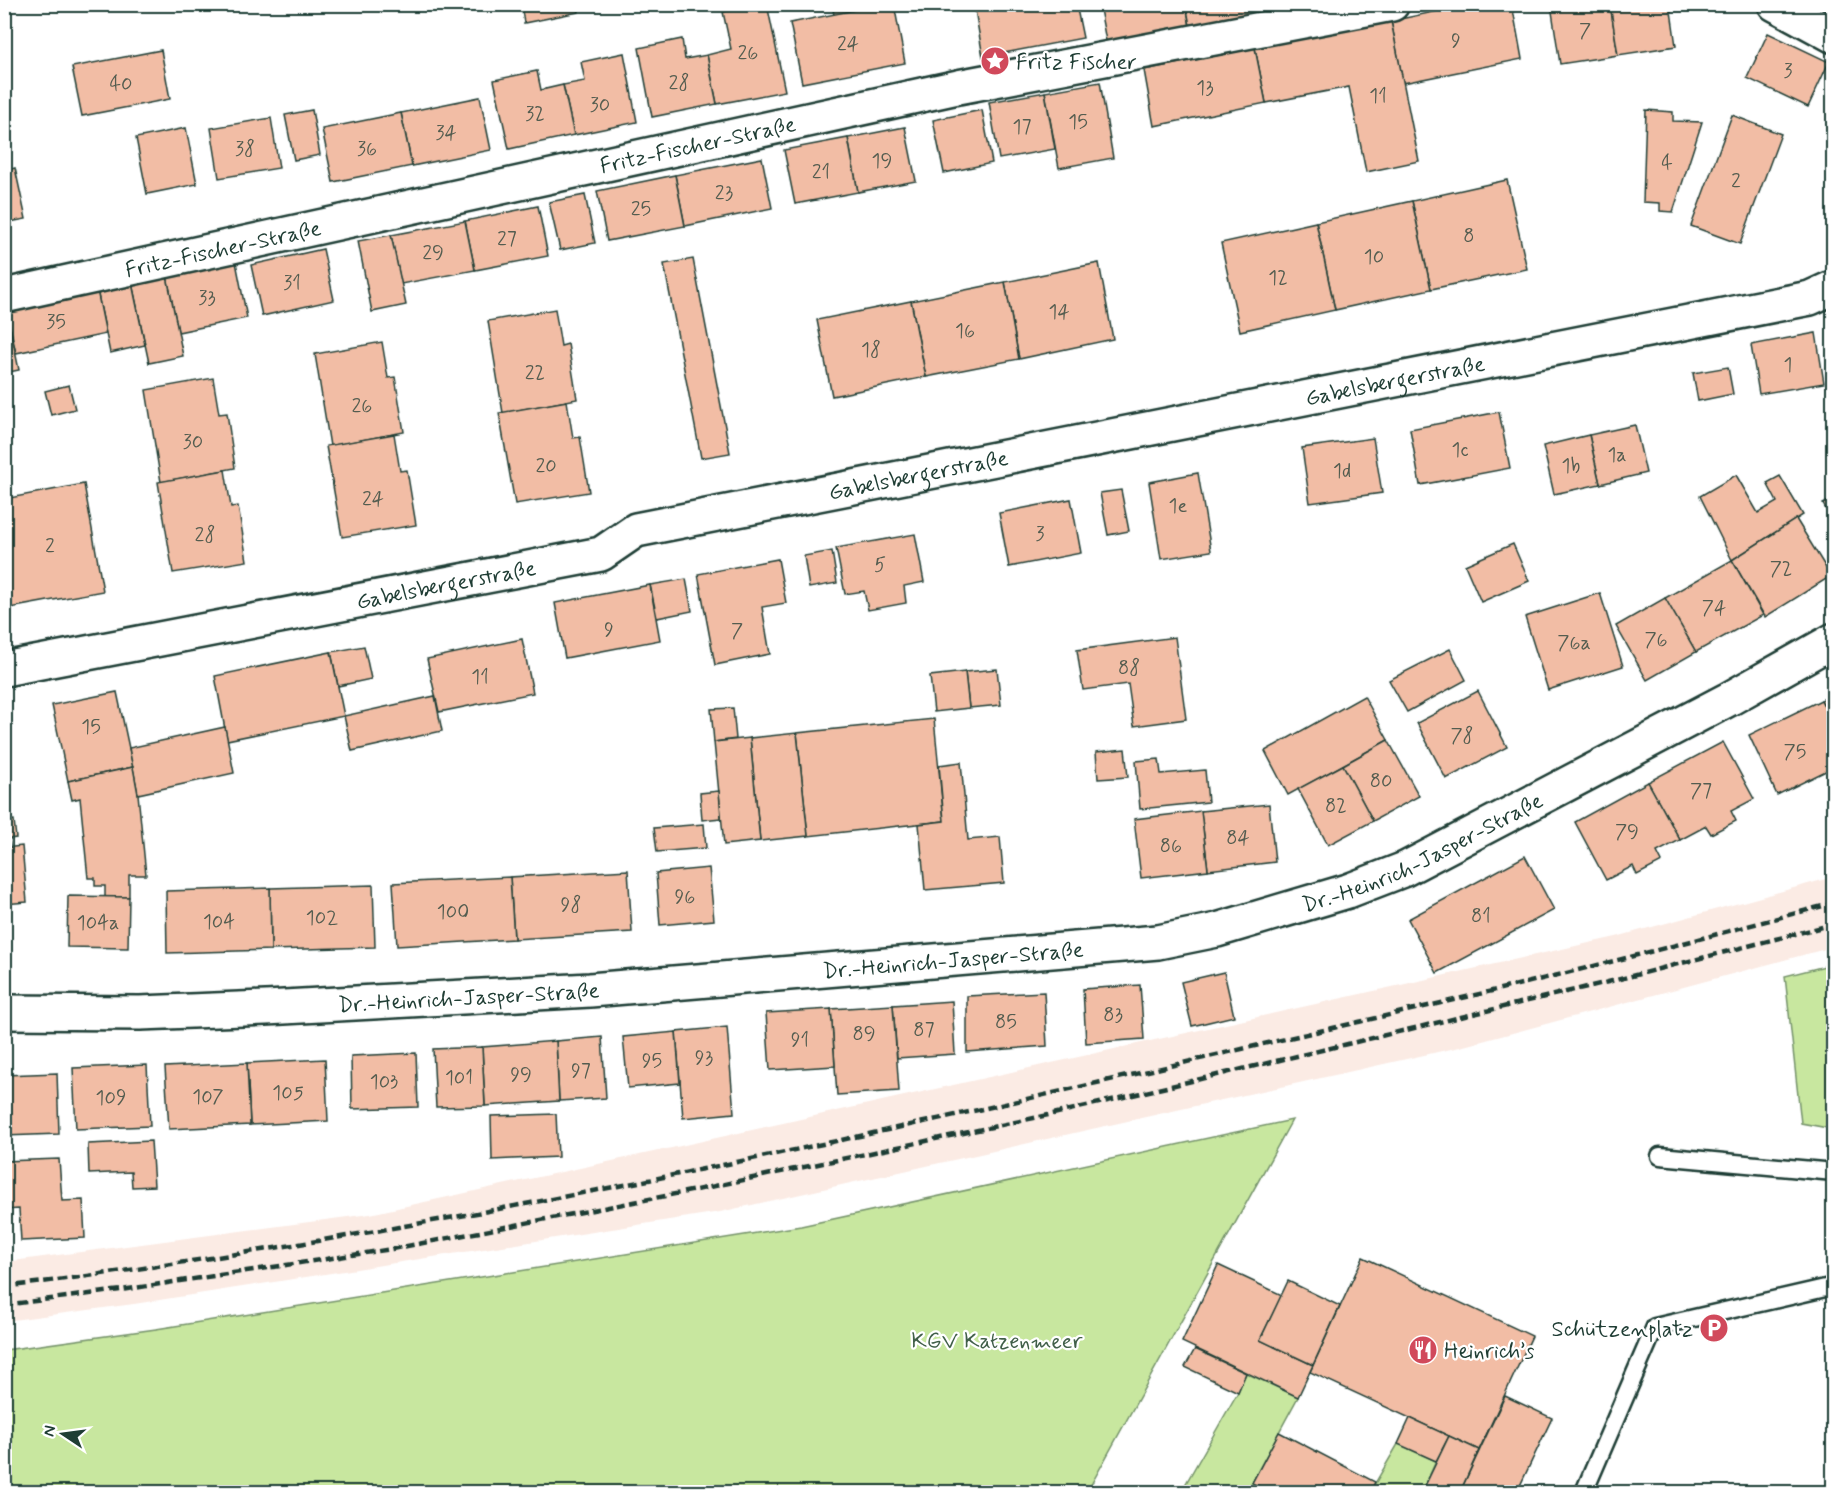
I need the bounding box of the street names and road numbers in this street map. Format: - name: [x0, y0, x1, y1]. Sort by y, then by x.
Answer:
- street label: Fritz-Fischer-Straße: [597, 111, 799, 181]
- street label: Fritz-Fischer-Straße: [123, 215, 324, 285]
- street label: Gabelsbergerstraße: [1303, 351, 1488, 413]
- street label: Gabelsbergerstraße: [826, 445, 1011, 508]
- street label: Gabelsbergerstraße: [354, 555, 539, 617]
- street label: Dr.-Heinrich-Jasper-Straße: [1299, 787, 1548, 920]
- street label: Dr.-Heinrich-Jasper-Straße: [822, 936, 1085, 986]
- street label: Dr.-Heinrich-Jasper-Straße: [337, 977, 601, 1020]

